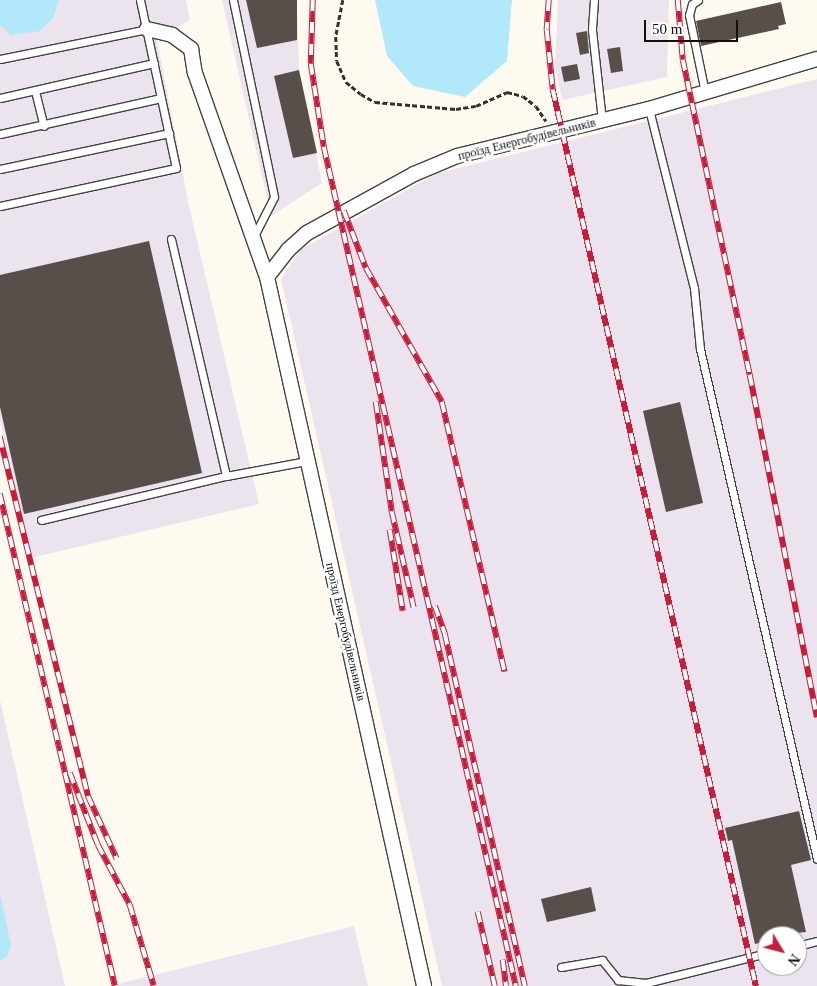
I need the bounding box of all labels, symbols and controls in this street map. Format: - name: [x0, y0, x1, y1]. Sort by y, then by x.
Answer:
- scale bar: [647, 10, 741, 42]
- text: 50 m: [652, 21, 682, 37]
- street label: проїзд Енергобудівельників: [457, 116, 597, 164]
- street label: проїзд Енергобудівельників: [322, 561, 368, 703]
- north arrow: [757, 926, 807, 976]
- text: N: [785, 951, 803, 968]

